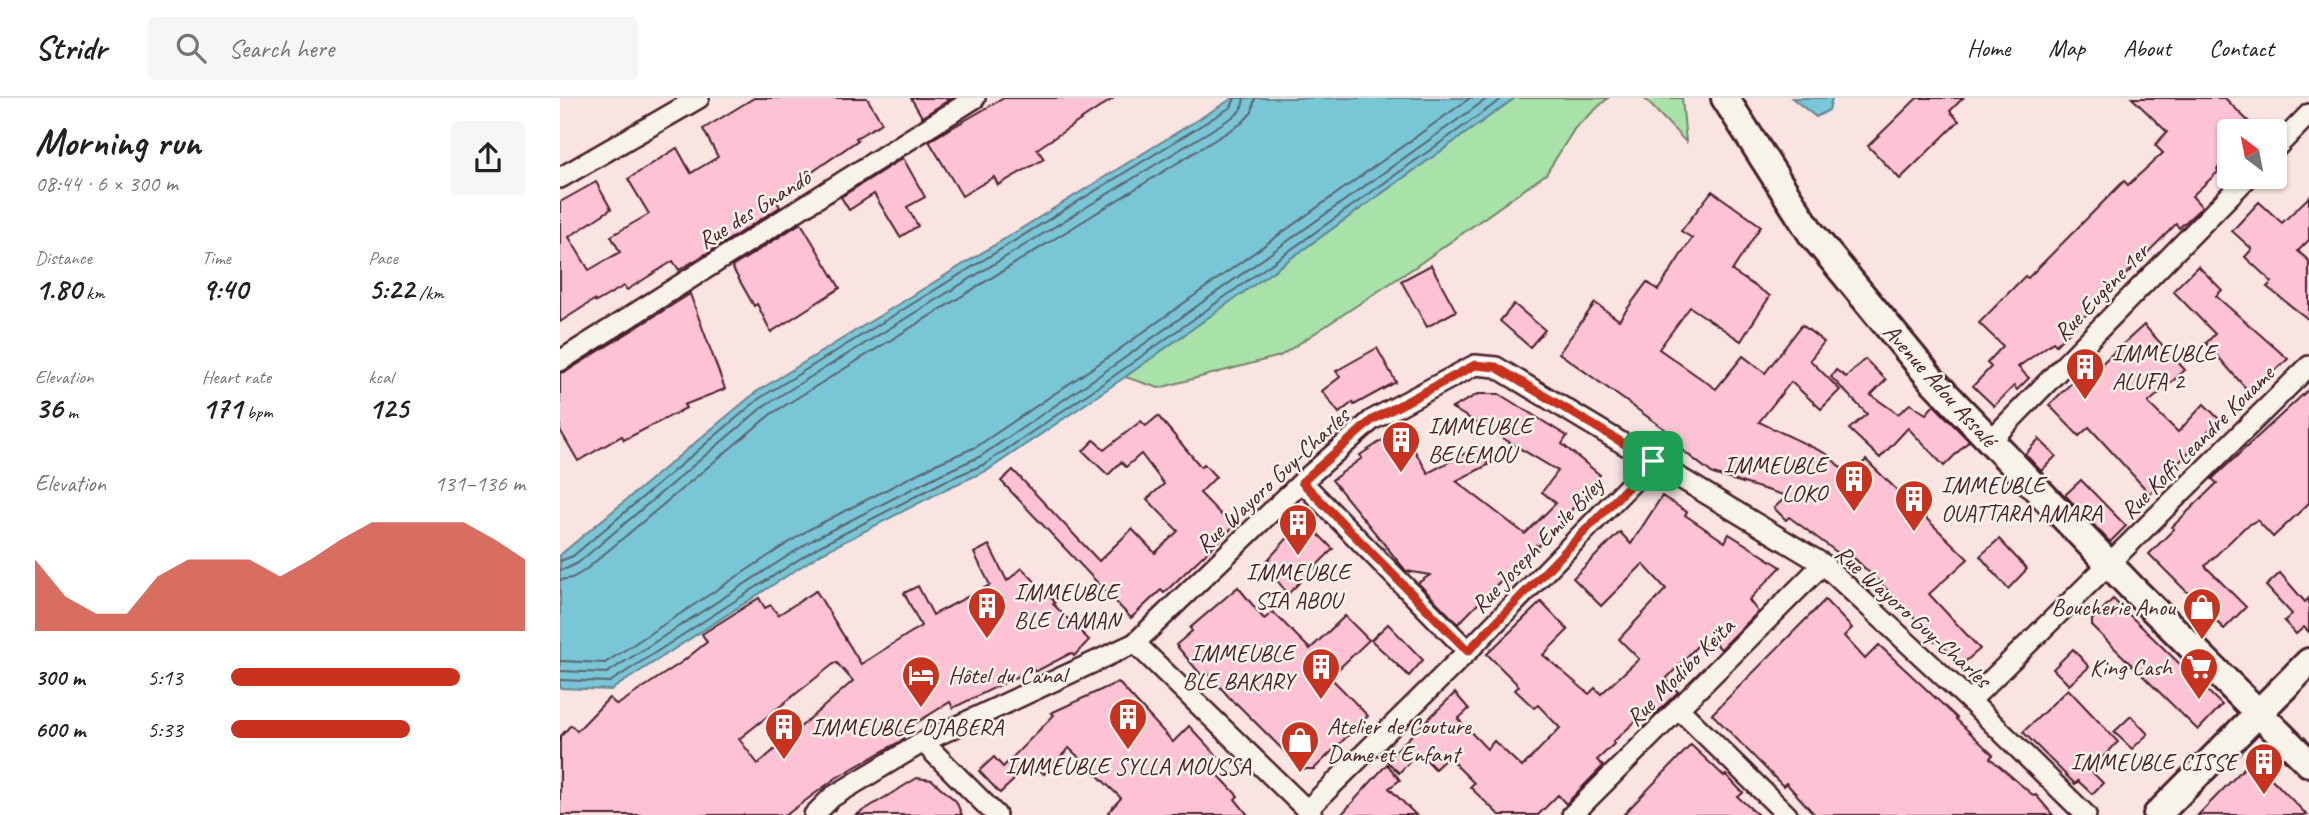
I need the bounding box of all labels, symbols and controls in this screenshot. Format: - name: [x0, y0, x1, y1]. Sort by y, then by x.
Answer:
- search box: [148, 17, 638, 80]
- text: Stridr: [35, 27, 106, 69]
- icon: search: [172, 29, 210, 67]
- text: Search here: [228, 32, 334, 65]
- text: Home: [1967, 33, 2010, 63]
- text: Map: [2048, 33, 2085, 63]
- text: About: [2123, 33, 2171, 63]
- text: Contact: [2209, 33, 2274, 63]
- text: Morning run: [35, 119, 201, 166]
- north arrow: [2217, 119, 2287, 189]
- map controls: [2217, 119, 2287, 189]
- button: share: [451, 121, 525, 195]
- street label: Rue des Gnandô: [692, 161, 818, 256]
- text: 08:44 · 6 × 300 m: [35, 169, 178, 198]
- street label: Rue Eugène 1er: [2047, 235, 2157, 347]
- text: Distance: [35, 246, 92, 270]
- text: Time: [202, 246, 231, 270]
- text: Pace: [368, 246, 398, 270]
- text: 1.80: [35, 270, 81, 308]
- text: 9:40: [202, 270, 248, 308]
- text: 5:22: [368, 270, 414, 308]
- text: km: [81, 281, 105, 305]
- text: /km: [414, 281, 444, 305]
- street label: Avenue Adou Assalé: [1877, 317, 2006, 456]
- place label: IMMEUBLE ALUFA 2: [2112, 338, 2219, 396]
- building icon: IMMEUBLE ALUFA 2: [2064, 346, 2106, 401]
- street label: Rue Koffi Leandre Kouame: [2114, 357, 2282, 525]
- text: Elevation: [35, 365, 93, 389]
- text: Heart rate: [202, 365, 271, 389]
- text: kcal: [368, 365, 393, 389]
- text: 36: [35, 389, 63, 427]
- text: 171: [202, 389, 242, 427]
- text: 125: [368, 389, 408, 427]
- street label: Rue Wayoro Guy-Charles: [1189, 399, 1357, 559]
- text: m: [63, 400, 78, 424]
- text: bpm: [242, 400, 273, 424]
- place label: IMMEUBLE BELEMOU: [1428, 411, 1535, 469]
- building icon: IMMEUBLE BELEMOU: [1380, 419, 1422, 474]
- pin: [1623, 431, 1683, 491]
- icon: arrive: [1634, 442, 1672, 480]
- place label: IMMEUBLE LOKO: [1723, 450, 1830, 508]
- building icon: IMMEUBLE LOKO: [1833, 458, 1875, 513]
- text: Elevation: [35, 469, 106, 498]
- text: 131–136 m: [434, 469, 525, 498]
- street label: Rue Joseph Emile Biley: [1464, 469, 1611, 619]
- place label: IMMEUBLE OUATTARA AMARA: [1941, 470, 2103, 528]
- building icon: IMMEUBLE OUATTARA AMARA: [1893, 478, 1935, 533]
- building icon: IMMEUBLE SIA ABOU: [1277, 502, 1319, 557]
- street label: Rue Wayoro Guy-Charles: [1829, 538, 1999, 696]
- place label: IMMEUBLE SIA ABOU: [1246, 557, 1353, 615]
- place label: IMMEUBLE BLE LAMAN: [1014, 577, 1123, 635]
- building icon: IMMEUBLE BLE LAMAN: [966, 585, 1008, 640]
- shop icon: Boucherie Anou: [2181, 586, 2223, 641]
- place label: Boucherie Anou: [2051, 592, 2177, 622]
- street label: Rue Modibo Keïta: [1619, 610, 1742, 733]
- place label: IMMEUBLE BLE BAKARY: [1183, 638, 1297, 696]
- building icon: IMMEUBLE BLE BAKARY: [1300, 646, 1342, 701]
- supermarket icon: King Cash: [2178, 646, 2220, 701]
- place label: King Cash: [2090, 652, 2174, 682]
- hotel icon: Hôtel du Canal: [900, 654, 942, 709]
- place label: Hôtel du Canal: [948, 660, 1070, 690]
- text: 300 m: [35, 663, 85, 692]
- text: 5:13: [147, 663, 183, 692]
- building icon: IMMEUBLE SYLLA MOUSSA: [1107, 696, 1149, 751]
- building icon: IMMEUBLE DJABERA: [763, 706, 805, 761]
- place label: Atelier de Couture Dame et Enfant: [1327, 711, 1473, 769]
- place label: IMMEUBLE DJABERA: [811, 712, 1004, 742]
- text: 600 m: [35, 715, 85, 744]
- text: 5:33: [147, 715, 183, 744]
- shop icon: Atelier de Couture Dame et Enfant: [1279, 719, 1321, 774]
- building icon: IMMEUBLE CISSE: [2243, 741, 2285, 796]
- place label: IMMEUBLE CISSE: [2070, 747, 2240, 777]
- place label: IMMEUBLE SYLLA MOUSSA: [1005, 751, 1252, 781]

